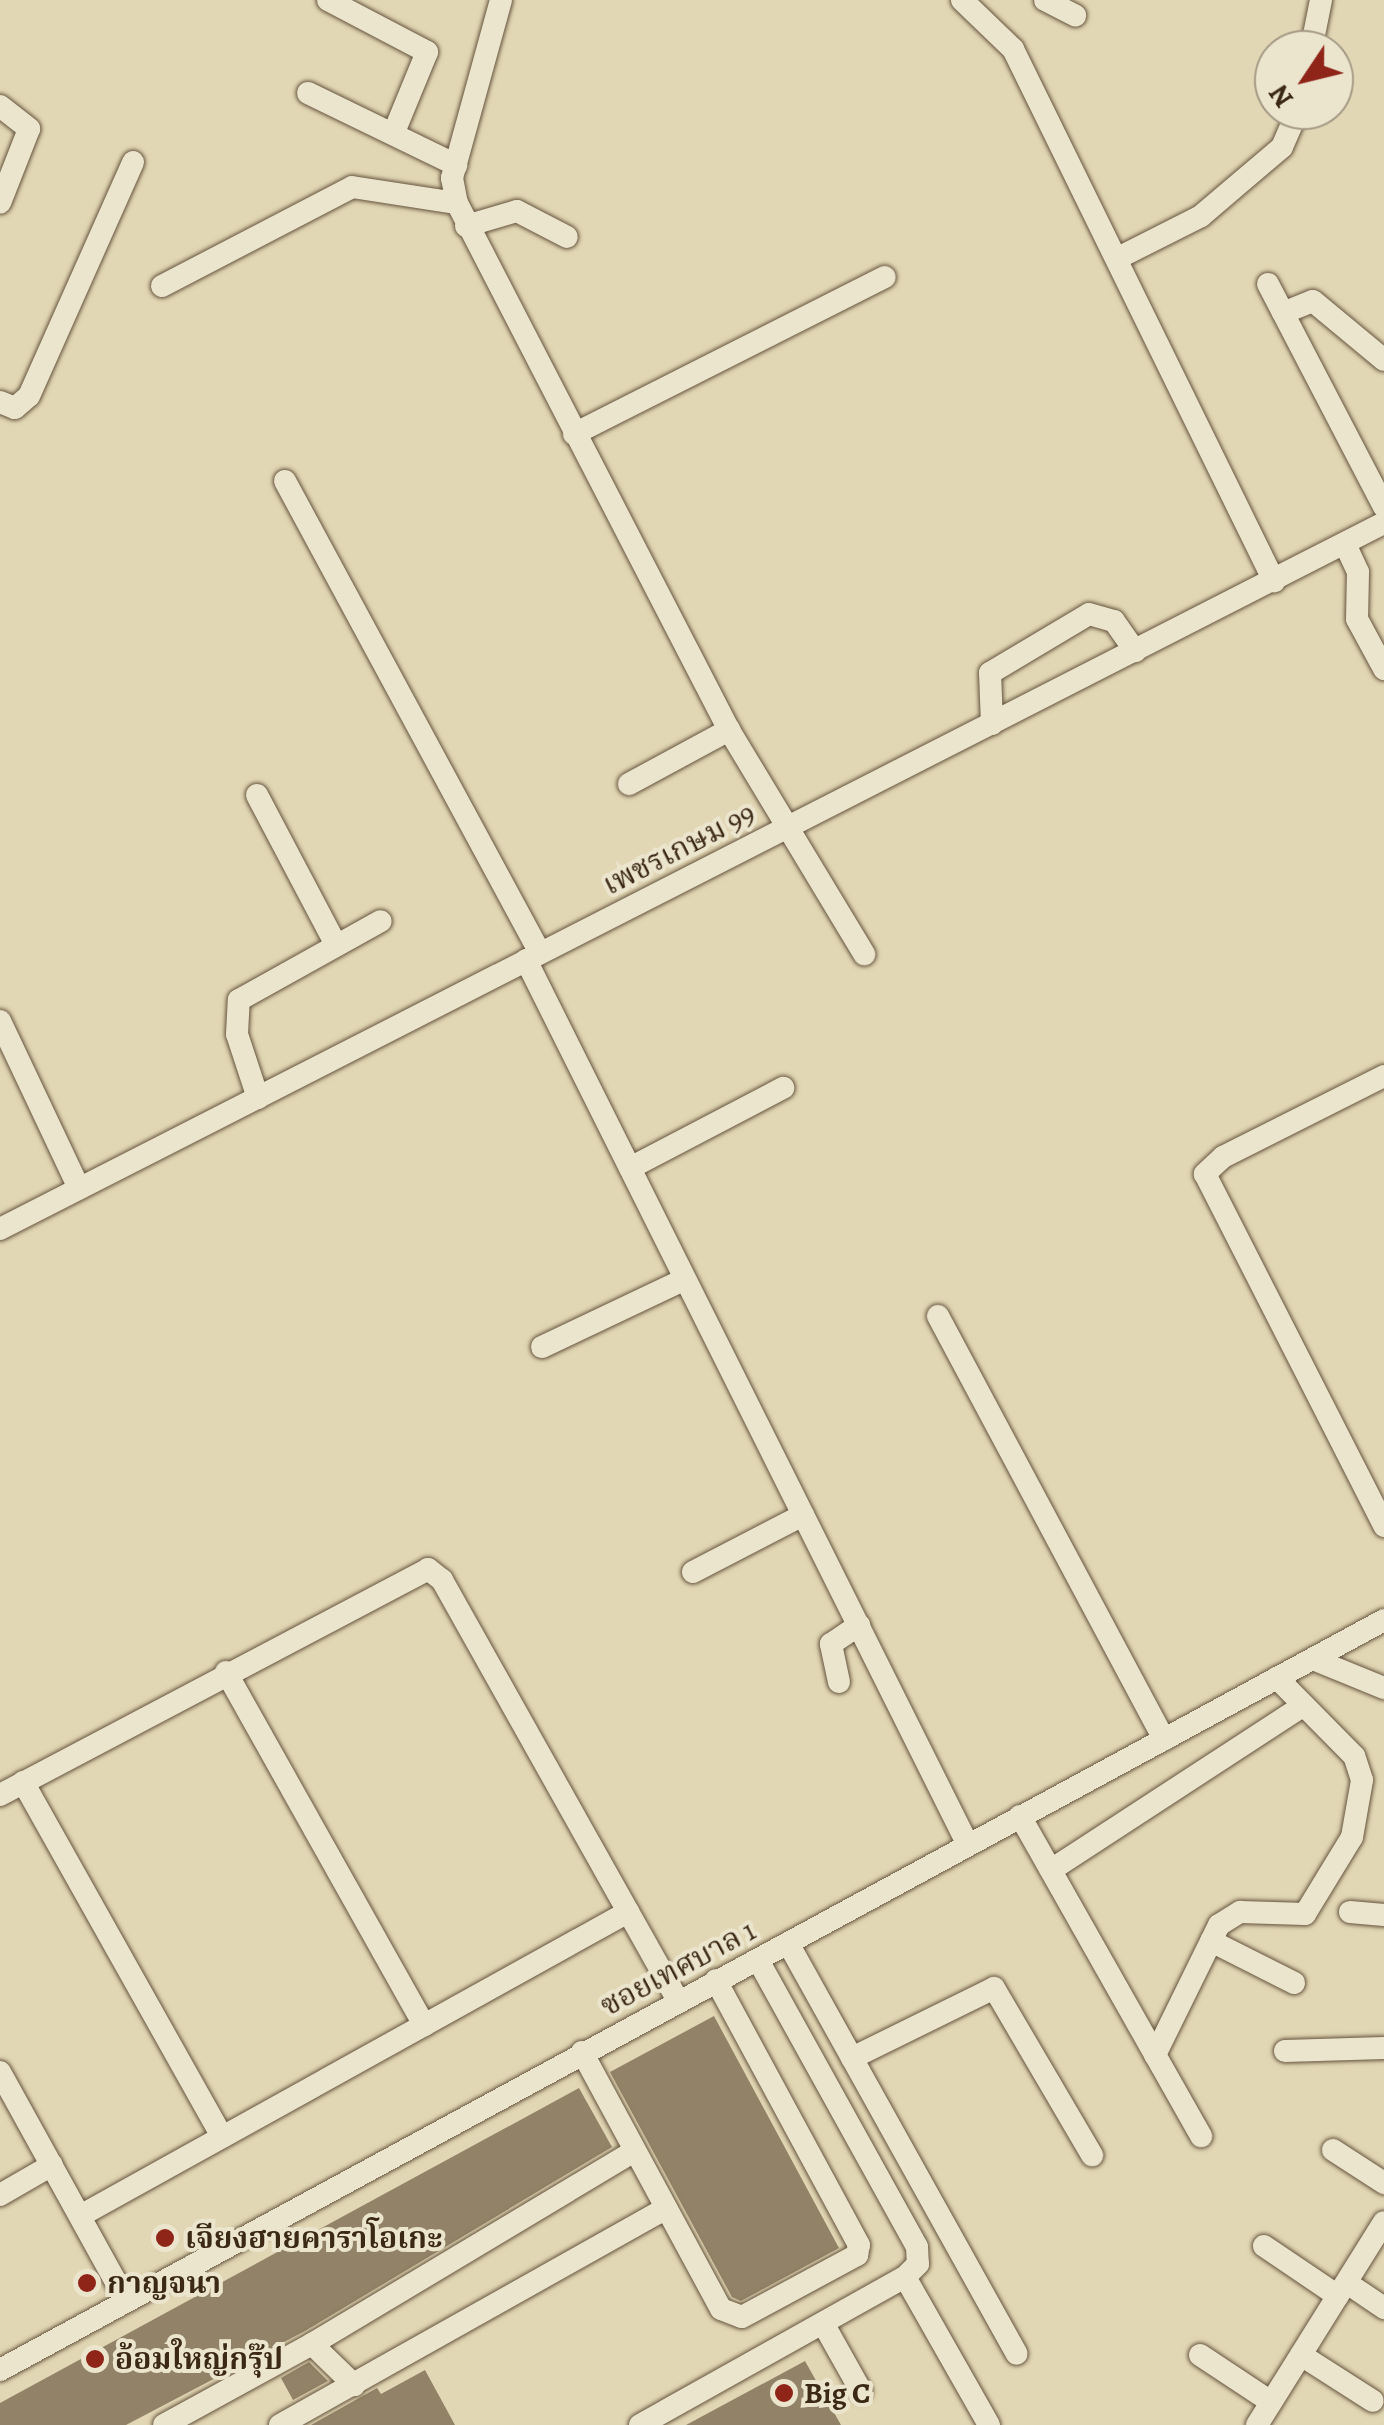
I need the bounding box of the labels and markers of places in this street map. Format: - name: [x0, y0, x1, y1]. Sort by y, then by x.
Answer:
- place label: เจียงฮายคาราโอเกะ: [185, 2220, 442, 2256]
- marker: เจียงฮายคาราโอเกะ: [154, 2227, 176, 2249]
- place label: กาญจนา: [107, 2265, 221, 2301]
- marker: กาญจนา: [76, 2272, 98, 2294]
- place label: อ้อมใหญ่กรุ๊ป: [115, 2341, 283, 2377]
- marker: อ้อมใหญ่กรุ๊ป: [84, 2348, 106, 2370]
- place label: Big C: [804, 2375, 870, 2411]
- marker: Big C: [773, 2382, 795, 2404]

